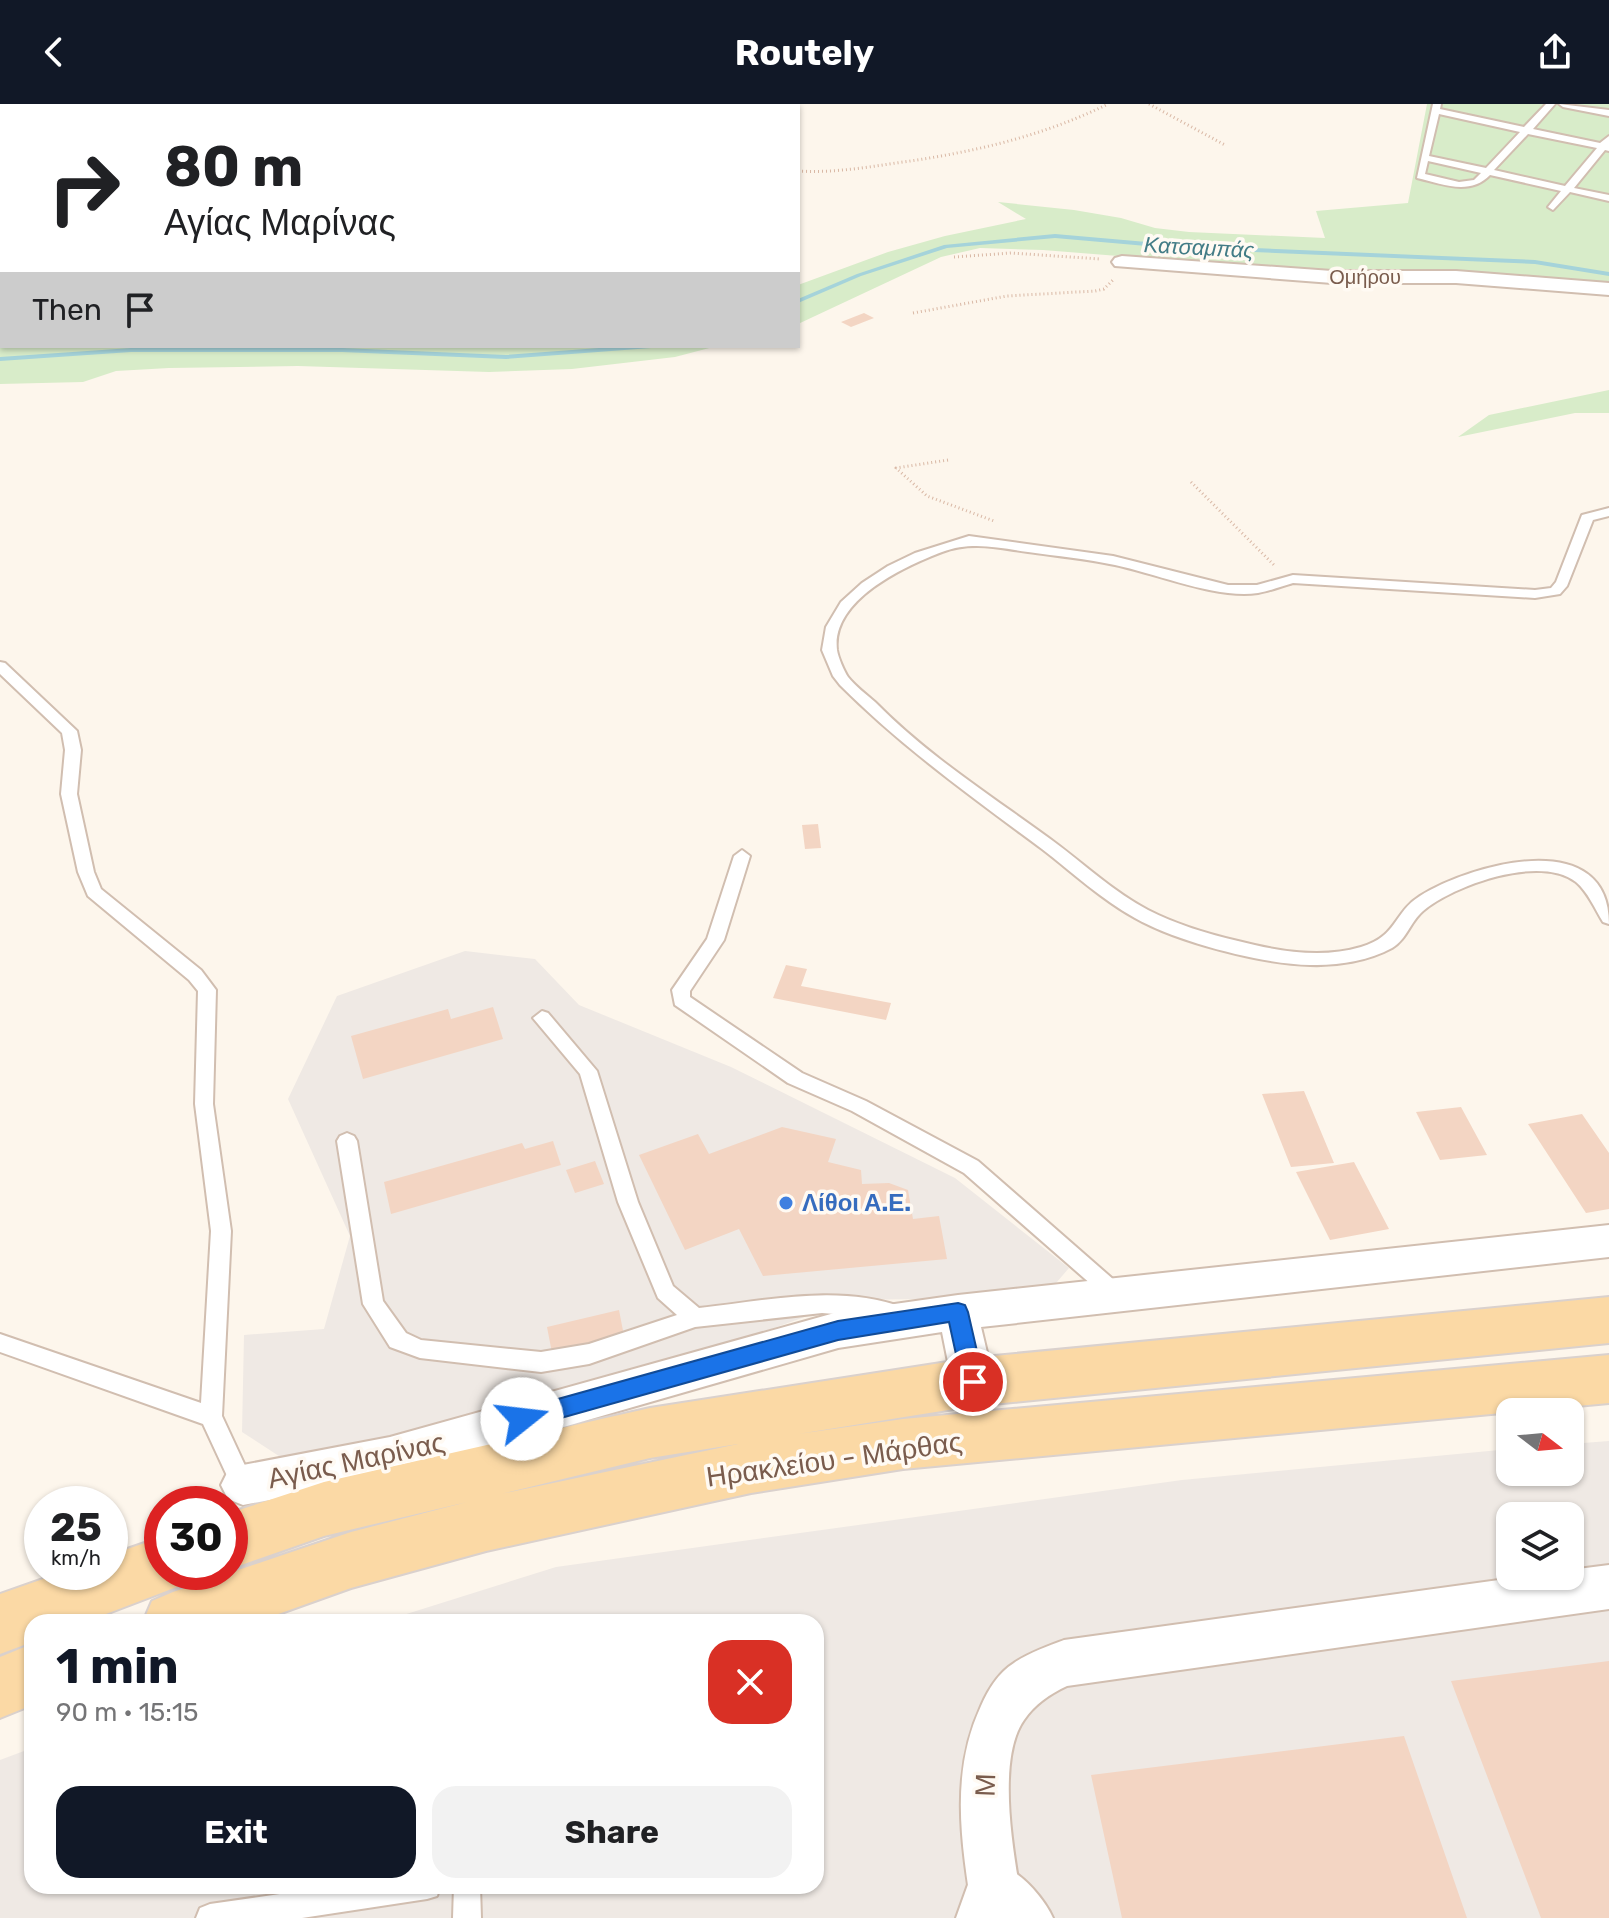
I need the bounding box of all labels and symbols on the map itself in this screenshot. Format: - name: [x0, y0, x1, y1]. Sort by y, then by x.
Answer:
- water label: Κατσαμπάς: [1143, 231, 1255, 264]
- street label: Ομήρου: [1329, 265, 1401, 289]
- place label: Λίθοι Α.Ε.: [802, 1189, 911, 1217]
- marker: Λίθοι Α.Ε.: [777, 1194, 795, 1212]
- pin: [939, 1348, 1007, 1416]
- position arrow: [480, 1377, 564, 1461]
- north arrow: [1496, 1398, 1584, 1486]
- street label: Ηρακλείου - Μάρθας: [704, 1425, 964, 1494]
- street label: Αγίας Μαρίνας: [265, 1426, 448, 1495]
- speed limit sign: 30: [144, 1486, 248, 1590]
- street label: Μ: [969, 1773, 1002, 1797]

